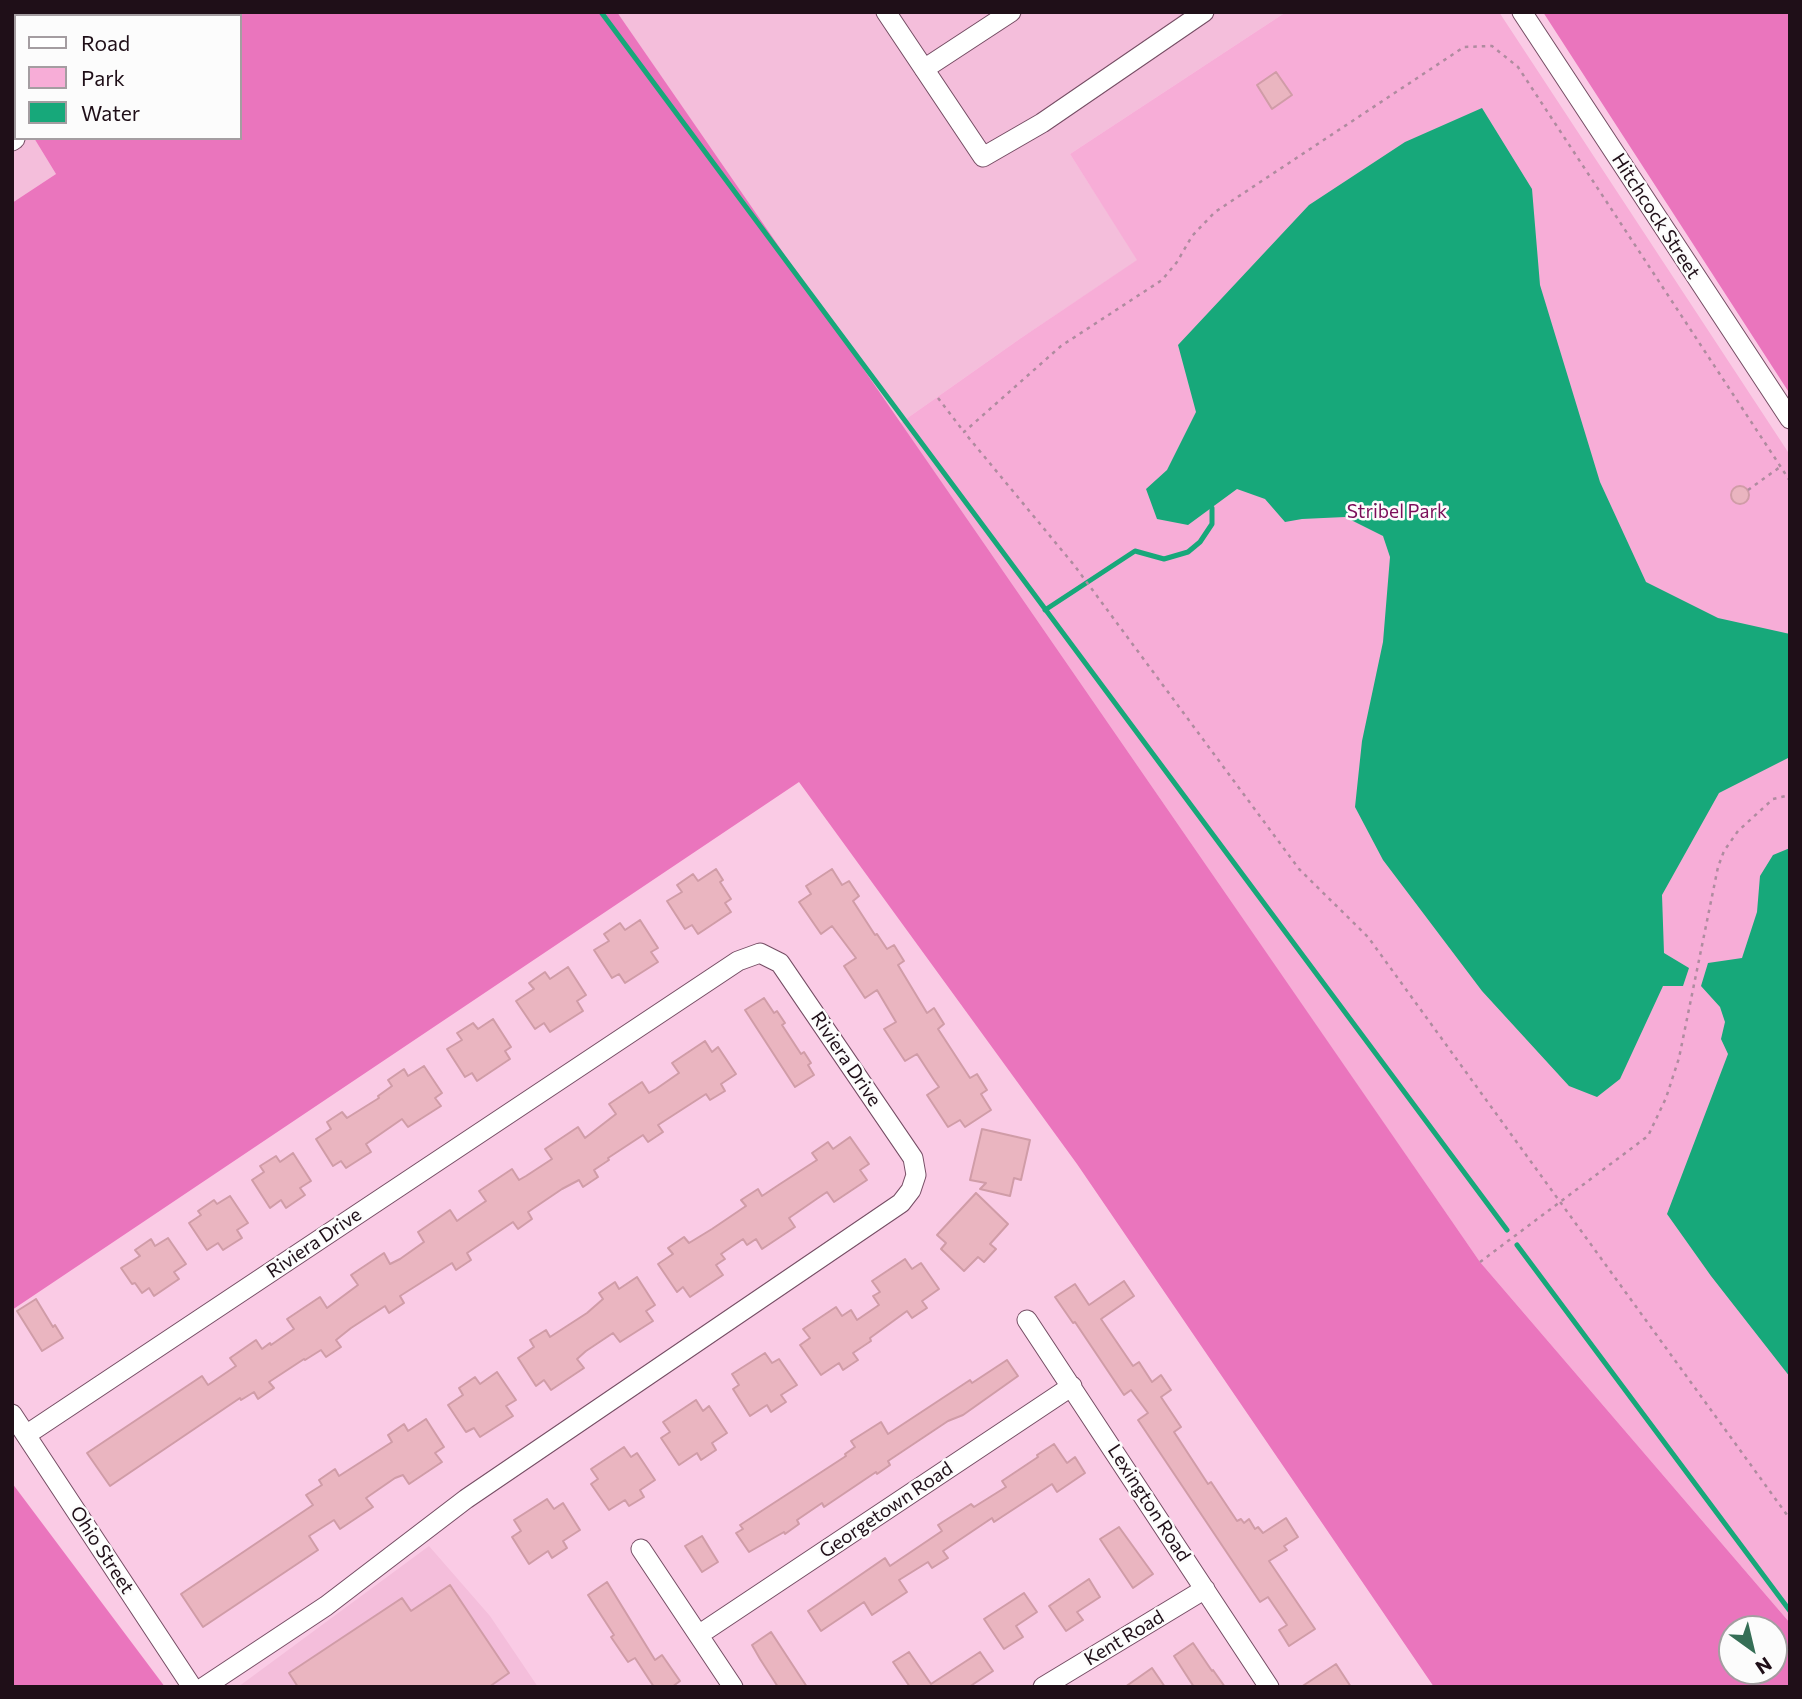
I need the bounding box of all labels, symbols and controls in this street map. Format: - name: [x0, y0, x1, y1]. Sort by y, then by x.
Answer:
- legend: [14, 14, 242, 140]
- text: Road: [81, 30, 130, 55]
- text: Park: [81, 65, 125, 90]
- text: Water: [81, 100, 140, 125]
- street label: Hitchcock Street: [1607, 149, 1705, 283]
- park label: Stribel Park: [1347, 501, 1447, 523]
- street label: Riviera Drive: [806, 1007, 886, 1111]
- street label: Riviera Drive: [262, 1203, 366, 1283]
- street label: Lexington Road: [1103, 1440, 1195, 1566]
- street label: Georgetown Road: [815, 1457, 957, 1563]
- street label: Ohio Street: [65, 1502, 139, 1598]
- street label: Kent Road: [1080, 1605, 1168, 1671]
- north arrow: [1718, 1615, 1788, 1685]
- text: N: [1752, 1653, 1776, 1680]

